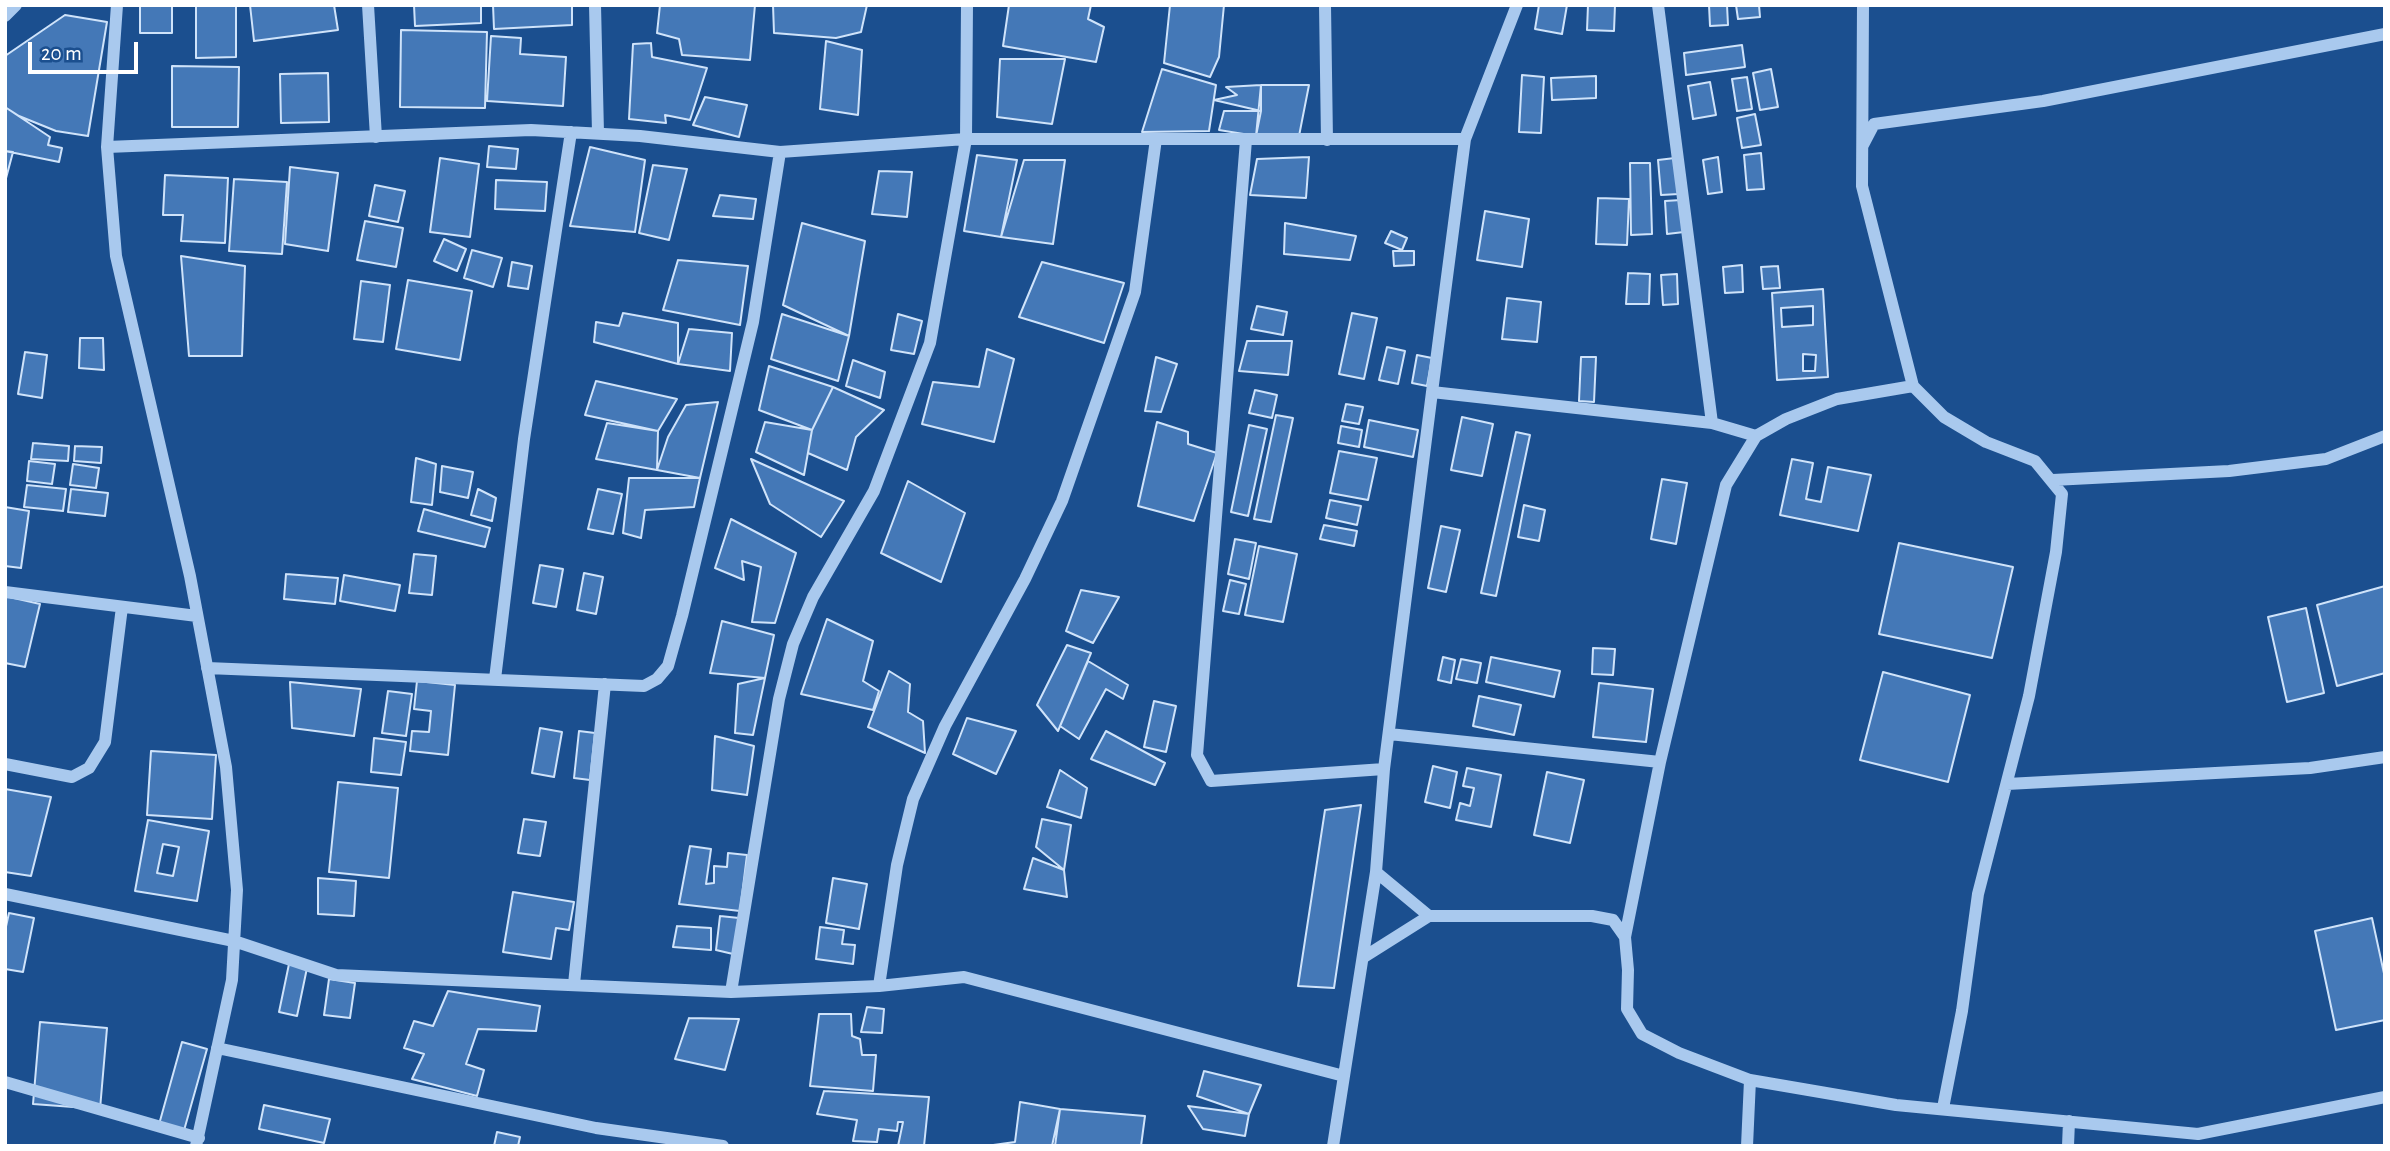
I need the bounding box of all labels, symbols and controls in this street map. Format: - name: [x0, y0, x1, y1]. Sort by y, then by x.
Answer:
- scale bar: [32, 28, 142, 72]
- text: 20 m: [41, 43, 82, 64]

